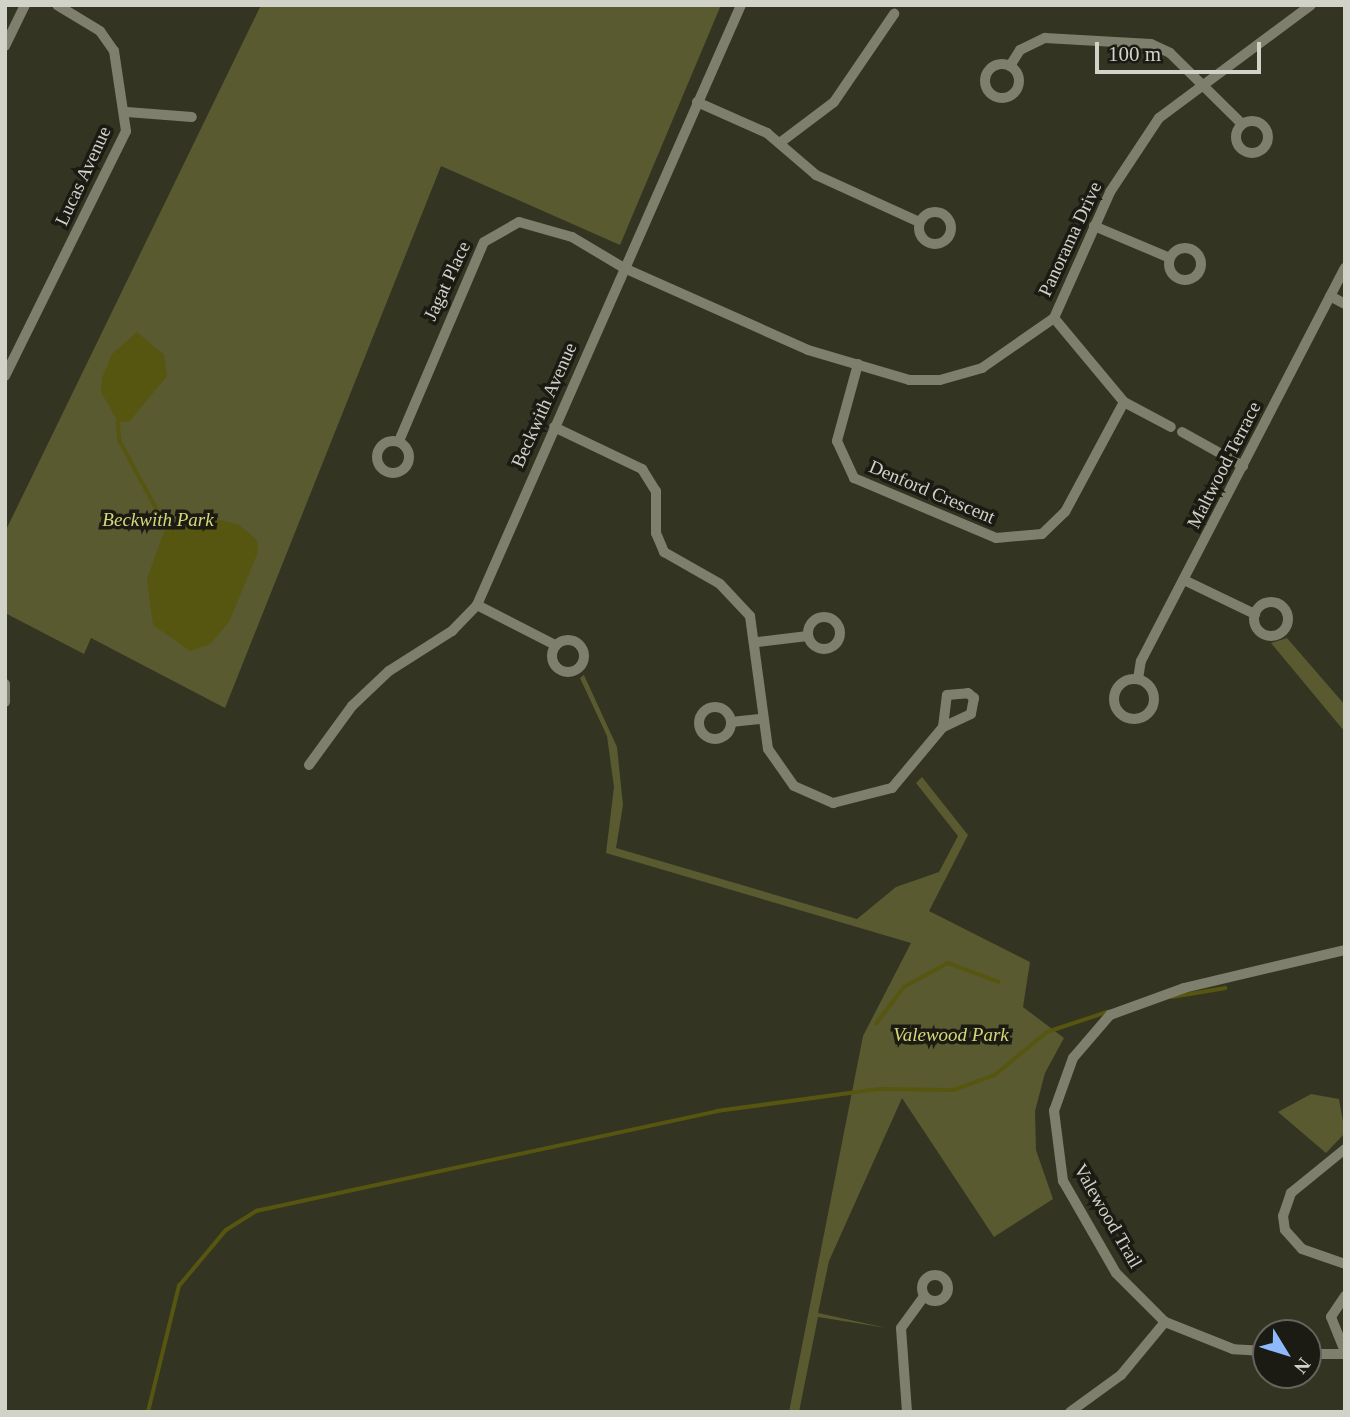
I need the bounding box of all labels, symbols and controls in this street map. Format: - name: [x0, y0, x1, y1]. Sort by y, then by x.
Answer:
- scale bar: [1098, 28, 1264, 72]
- text: 100 m: [1108, 42, 1161, 66]
- street label: Lucas Avenue: [50, 122, 116, 230]
- street label: Panorama Drive: [1033, 178, 1107, 300]
- street label: Jagat Place: [419, 238, 475, 324]
- street label: Beckwith Avenue: [506, 339, 582, 471]
- street label: Maltwood Terrace: [1182, 398, 1266, 532]
- street label: Denford Crescent: [866, 455, 998, 529]
- park label: Beckwith Park: [102, 509, 214, 531]
- park label: Valewood Park: [893, 1024, 1009, 1046]
- street label: Valewood Trail: [1069, 1160, 1147, 1272]
- north arrow: [1252, 1319, 1322, 1389]
- text: N: [1290, 1354, 1315, 1378]

